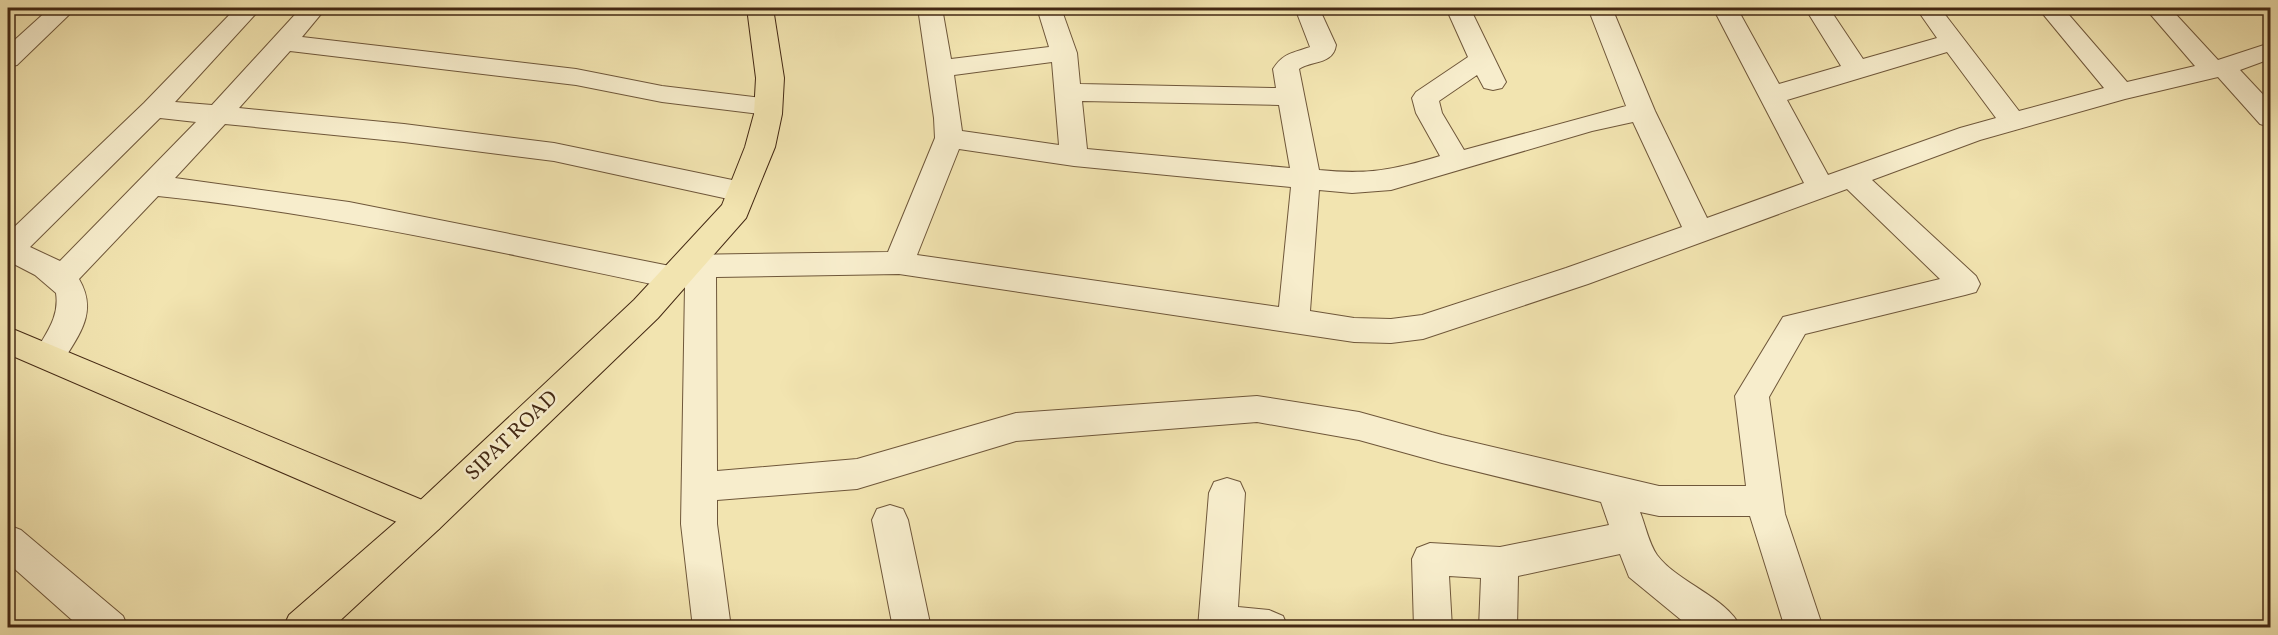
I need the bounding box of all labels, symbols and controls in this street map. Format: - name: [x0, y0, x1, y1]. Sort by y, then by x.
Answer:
- street label: SIPAT ROAD: [459, 384, 565, 488]

